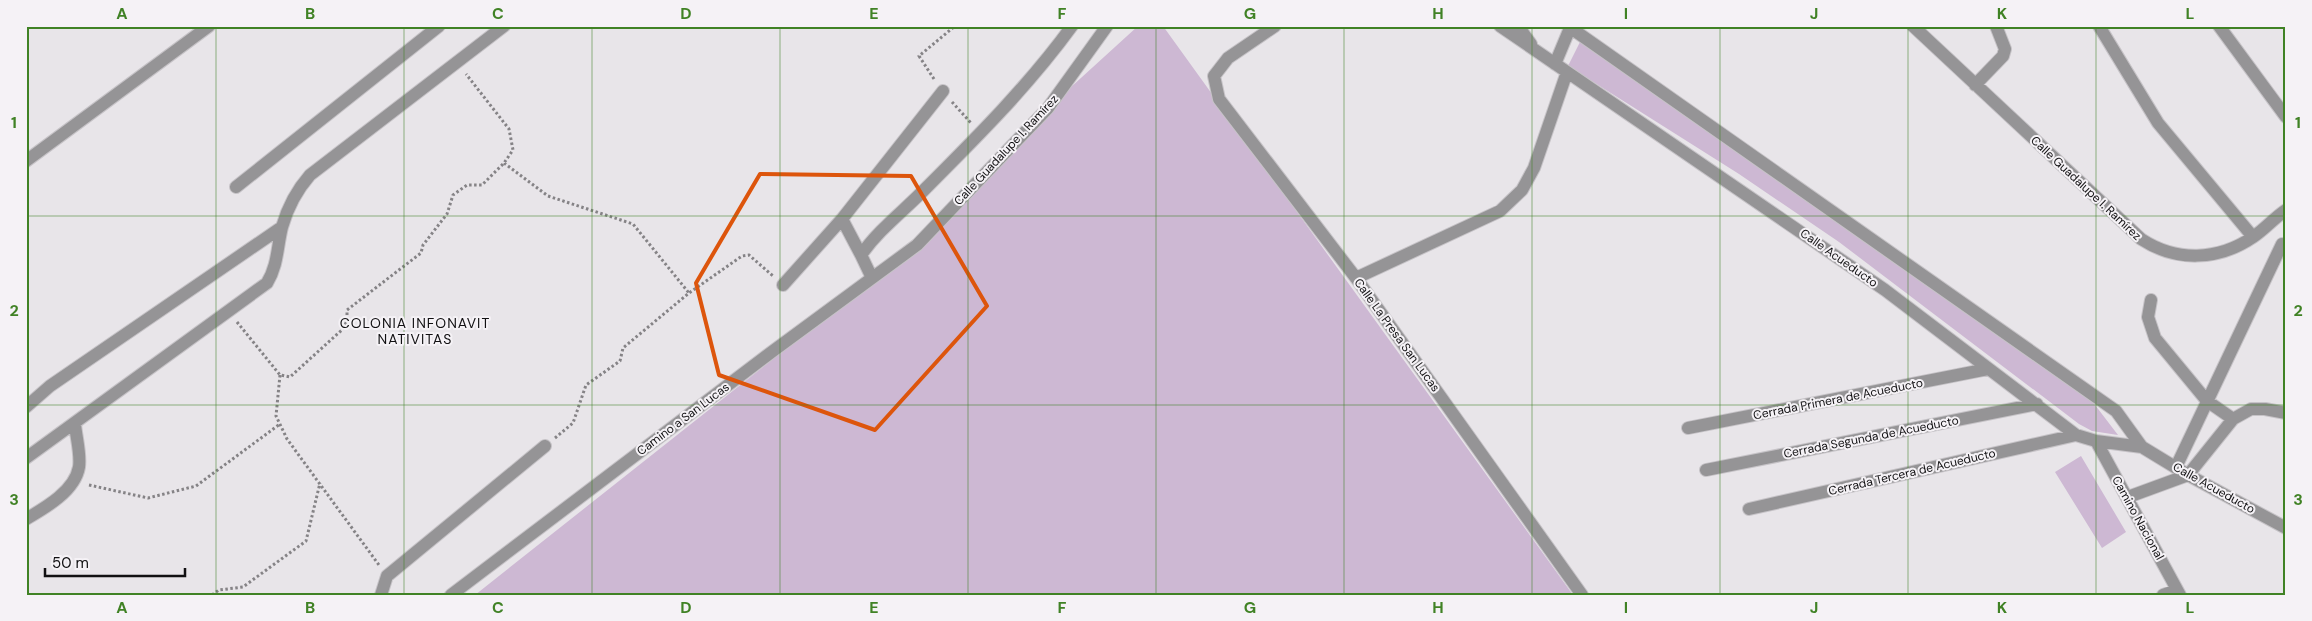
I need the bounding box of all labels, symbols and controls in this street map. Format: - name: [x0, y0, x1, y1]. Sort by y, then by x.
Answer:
- text: A: [116, 3, 128, 24]
- text: B: [305, 3, 315, 24]
- text: C: [492, 3, 504, 24]
- text: D: [680, 3, 692, 24]
- text: E: [869, 3, 879, 24]
- text: F: [1058, 3, 1067, 24]
- text: G: [1244, 3, 1256, 24]
- text: H: [1432, 3, 1444, 24]
- text: I: [1624, 3, 1628, 24]
- text: J: [1810, 3, 1818, 24]
- text: K: [1997, 3, 2008, 24]
- text: L: [2186, 3, 2195, 24]
- street label: Calle Guadalupe I. Ramírez: [950, 91, 1062, 209]
- text: 1: [11, 112, 17, 133]
- text: 1: [2295, 112, 2301, 133]
- street label: Calle Guadalupe I. Ramírez: [2027, 132, 2145, 244]
- street label: Calle Acueducto: [1797, 225, 1881, 291]
- street label: Calle La Presa San Lucas: [1350, 275, 1444, 395]
- text: 2: [9, 300, 19, 321]
- text: 2: [2293, 300, 2303, 321]
- district label: COLONIA INFONAVIT NATIVITAS: [340, 314, 490, 348]
- street label: Cerrada Primera de Acueducto: [1752, 375, 1924, 423]
- street label: Camino a San Lucas: [634, 379, 732, 459]
- street label: Cerrada Segunda de Acueducto: [1782, 412, 1960, 462]
- street label: Cerrada Tercera de Acueducto: [1827, 445, 1997, 499]
- street label: Calle Acueducto: [2170, 459, 2258, 517]
- street label: Camino Nacional: [2108, 473, 2168, 563]
- text: 3: [9, 489, 19, 510]
- text: 3: [2293, 489, 2303, 510]
- scale bar: [45, 546, 185, 578]
- text: 50 m: [52, 553, 89, 573]
- text: A: [116, 597, 128, 618]
- text: B: [305, 597, 315, 618]
- text: C: [492, 597, 504, 618]
- text: D: [680, 597, 692, 618]
- text: E: [869, 597, 879, 618]
- text: F: [1058, 597, 1067, 618]
- text: G: [1244, 597, 1256, 618]
- text: H: [1432, 597, 1444, 618]
- text: I: [1624, 597, 1628, 618]
- text: J: [1810, 597, 1818, 618]
- text: K: [1997, 597, 2008, 618]
- text: L: [2186, 597, 2195, 618]

